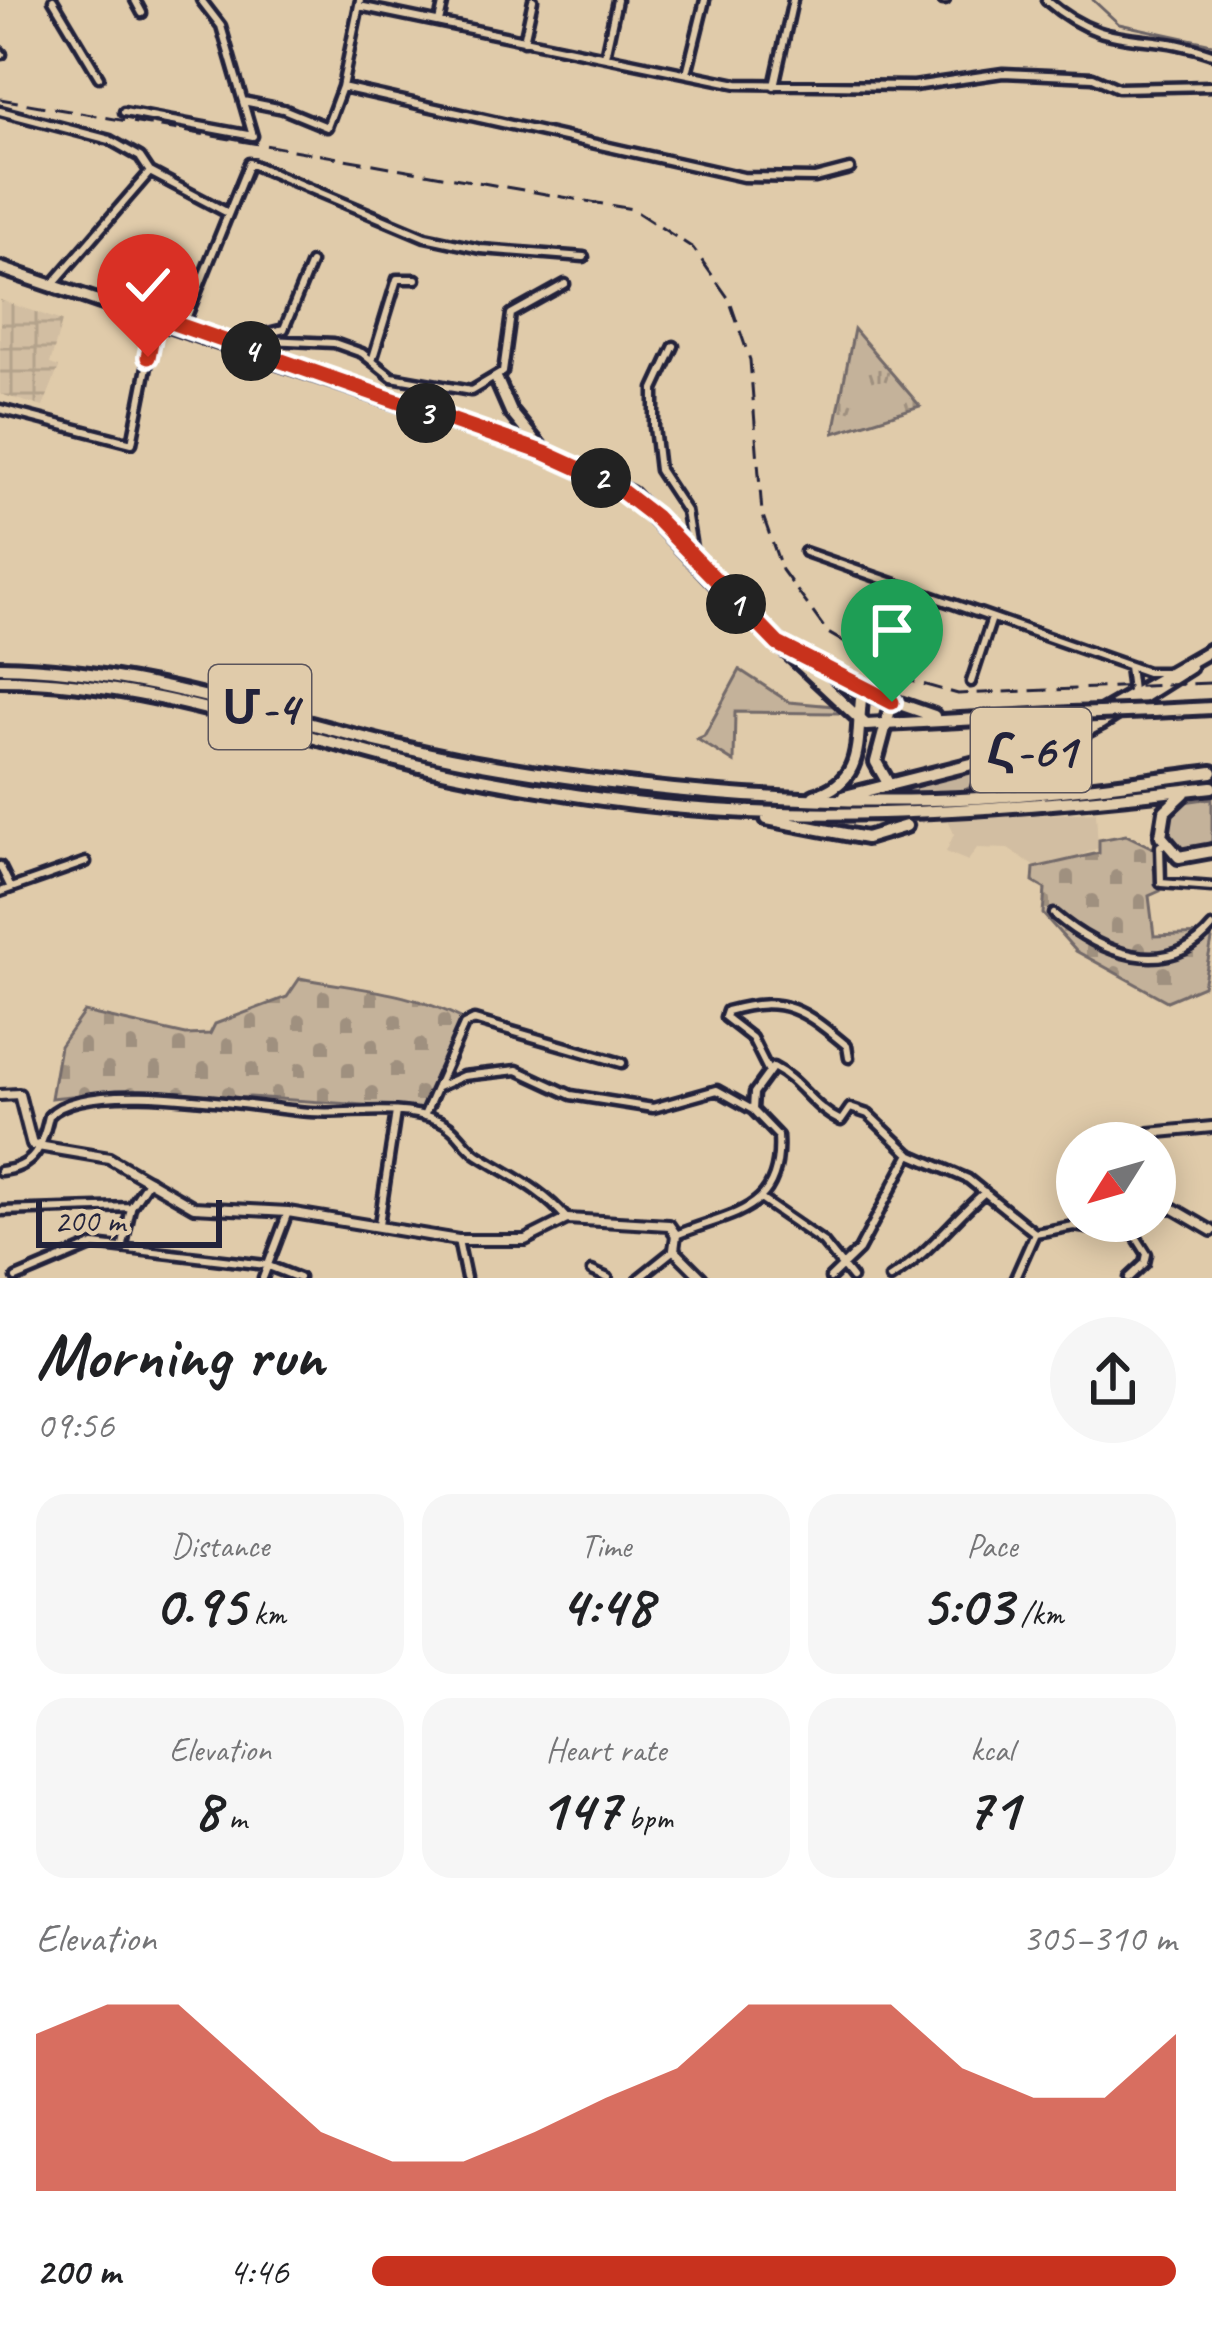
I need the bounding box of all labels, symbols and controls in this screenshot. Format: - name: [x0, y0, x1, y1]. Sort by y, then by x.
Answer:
- pin: [97, 234, 199, 357]
- icon: check: [115, 252, 181, 318]
- pin: 4: [221, 321, 281, 381]
- text: 4: [244, 330, 258, 372]
- pin: 3: [396, 383, 456, 443]
- text: 3: [419, 392, 433, 434]
- pin: 2: [571, 448, 631, 508]
- text: 2: [594, 457, 608, 499]
- pin: 1: [706, 574, 766, 634]
- pin: [841, 579, 943, 702]
- text: 1: [729, 583, 743, 625]
- icon: arrive: [859, 597, 925, 663]
- road number: Մ-4: [209, 665, 311, 749]
- road number: Հ-61: [971, 708, 1091, 792]
- north arrow: [1056, 1122, 1176, 1242]
- map controls: [1056, 1122, 1176, 1242]
- scale bar: [36, 1194, 222, 1247]
- text: 200 m: [54, 1200, 125, 1242]
- text: Morning run: [36, 1314, 324, 1397]
- button: share: [1050, 1317, 1176, 1443]
- text: 09:56: [36, 1401, 114, 1450]
- text: Distance: [171, 1525, 269, 1567]
- text: Time: [581, 1525, 631, 1567]
- text: Pace: [967, 1525, 1017, 1567]
- text: 0.95: [154, 1567, 245, 1643]
- text: 4:48: [560, 1567, 652, 1643]
- text: 5:03: [920, 1567, 1012, 1643]
- text: km: [245, 1593, 286, 1635]
- text: /km: [1012, 1593, 1064, 1635]
- text: Elevation: [169, 1729, 271, 1771]
- text: Heart rate: [546, 1729, 666, 1771]
- text: kcal: [970, 1729, 1014, 1771]
- text: 8: [193, 1771, 220, 1847]
- text: 147: [539, 1771, 620, 1847]
- text: 71: [965, 1771, 1019, 1847]
- text: m: [220, 1797, 247, 1839]
- text: bpm: [620, 1797, 673, 1839]
- text: Elevation: [36, 1914, 156, 1963]
- text: 305–310 m: [1022, 1914, 1176, 1963]
- text: 200 m: [36, 2247, 120, 2296]
- text: 4:46: [228, 2247, 288, 2296]

